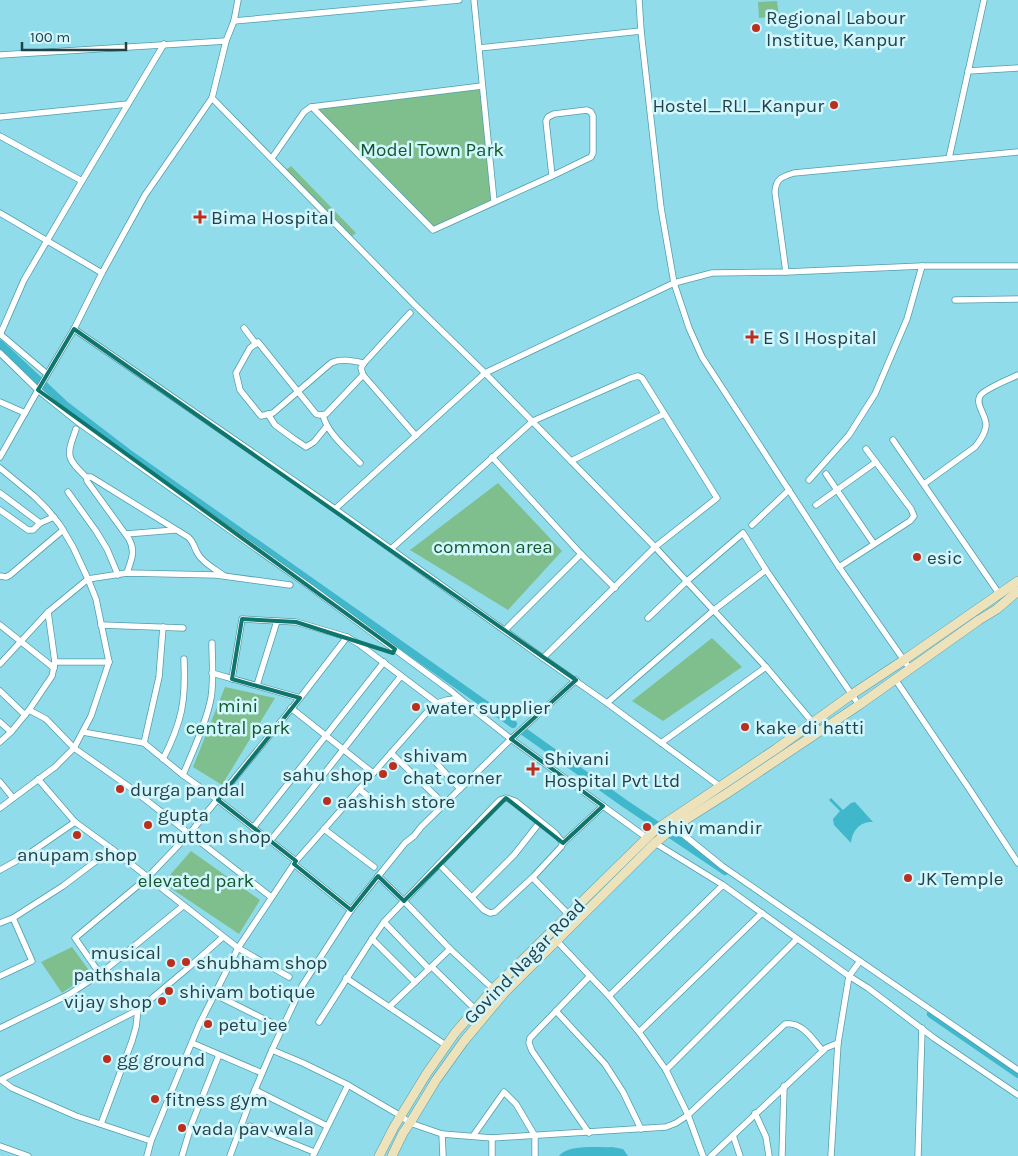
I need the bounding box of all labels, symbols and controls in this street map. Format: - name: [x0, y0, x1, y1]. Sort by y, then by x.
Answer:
- place label: Regional Labour Institue, Kanpur: [766, 7, 906, 51]
- scale bar: [22, 20, 126, 52]
- marker: Regional Labour Institue, Kanpur: [750, 22, 762, 34]
- text: 100 m: [30, 28, 70, 46]
- place label: Hostel_RLI_Kanpur: [652, 95, 824, 117]
- marker: Hostel_RLI_Kanpur: [828, 99, 840, 111]
- park label: Model Town Park: [360, 139, 504, 161]
- place label: Bima Hospital: [211, 207, 334, 229]
- marker: Bima Hospital: [193, 210, 207, 224]
- place label: E S I Hospital: [763, 327, 877, 349]
- marker: E S I Hospital: [745, 330, 759, 344]
- park label: common area: [433, 536, 553, 558]
- place label: esic: [927, 547, 962, 569]
- marker: esic: [911, 551, 923, 563]
- park label: mini central park: [186, 695, 291, 739]
- place label: water supplier: [426, 697, 550, 719]
- marker: water supplier: [410, 701, 422, 713]
- place label: kake di hatti: [755, 717, 864, 739]
- marker: kake di hatti: [739, 721, 751, 733]
- place label: shivam chat corner: [403, 745, 502, 789]
- place label: Shivani Hospital Pvt Ltd: [544, 748, 680, 792]
- marker: shivam chat corner: [387, 760, 399, 772]
- marker: Shivani Hospital Pvt Ltd: [526, 762, 540, 776]
- place label: sahu shop: [282, 764, 373, 786]
- marker: sahu shop: [377, 768, 389, 780]
- place label: durga pandal: [130, 779, 245, 801]
- marker: durga pandal: [114, 783, 126, 795]
- place label: aashish store: [337, 791, 455, 813]
- marker: aashish store: [321, 795, 333, 807]
- place label: gupta mutton shop: [158, 804, 271, 848]
- place label: shiv mandir: [657, 817, 762, 839]
- marker: gupta mutton shop: [142, 819, 154, 831]
- marker: shiv mandir: [641, 821, 653, 833]
- marker: anupam shop: [71, 829, 83, 841]
- place label: anupam shop: [17, 844, 137, 866]
- place label: JK Temple: [918, 868, 1004, 890]
- park label: elevated park: [138, 870, 255, 892]
- marker: JK Temple: [902, 872, 914, 884]
- street label: Govind Nagar Road: [460, 895, 590, 1029]
- place label: musical pathshala: [73, 942, 161, 986]
- place label: shubham shop: [196, 952, 327, 974]
- marker: shubham shop: [180, 956, 192, 968]
- marker: musical pathshala: [165, 957, 177, 969]
- place label: shivam botique: [179, 981, 315, 1003]
- marker: shivam botique: [163, 985, 175, 997]
- place label: vijay shop: [64, 991, 152, 1013]
- marker: vijay shop: [156, 995, 168, 1007]
- place label: petu jee: [218, 1014, 288, 1036]
- marker: petu jee: [202, 1018, 214, 1030]
- place label: gg ground: [117, 1049, 205, 1071]
- marker: gg ground: [101, 1053, 113, 1065]
- place label: fitness gym: [165, 1089, 268, 1111]
- marker: fitness gym: [149, 1093, 161, 1105]
- place label: vada pav wala: [192, 1118, 314, 1140]
- marker: vada pav wala: [176, 1122, 188, 1134]

